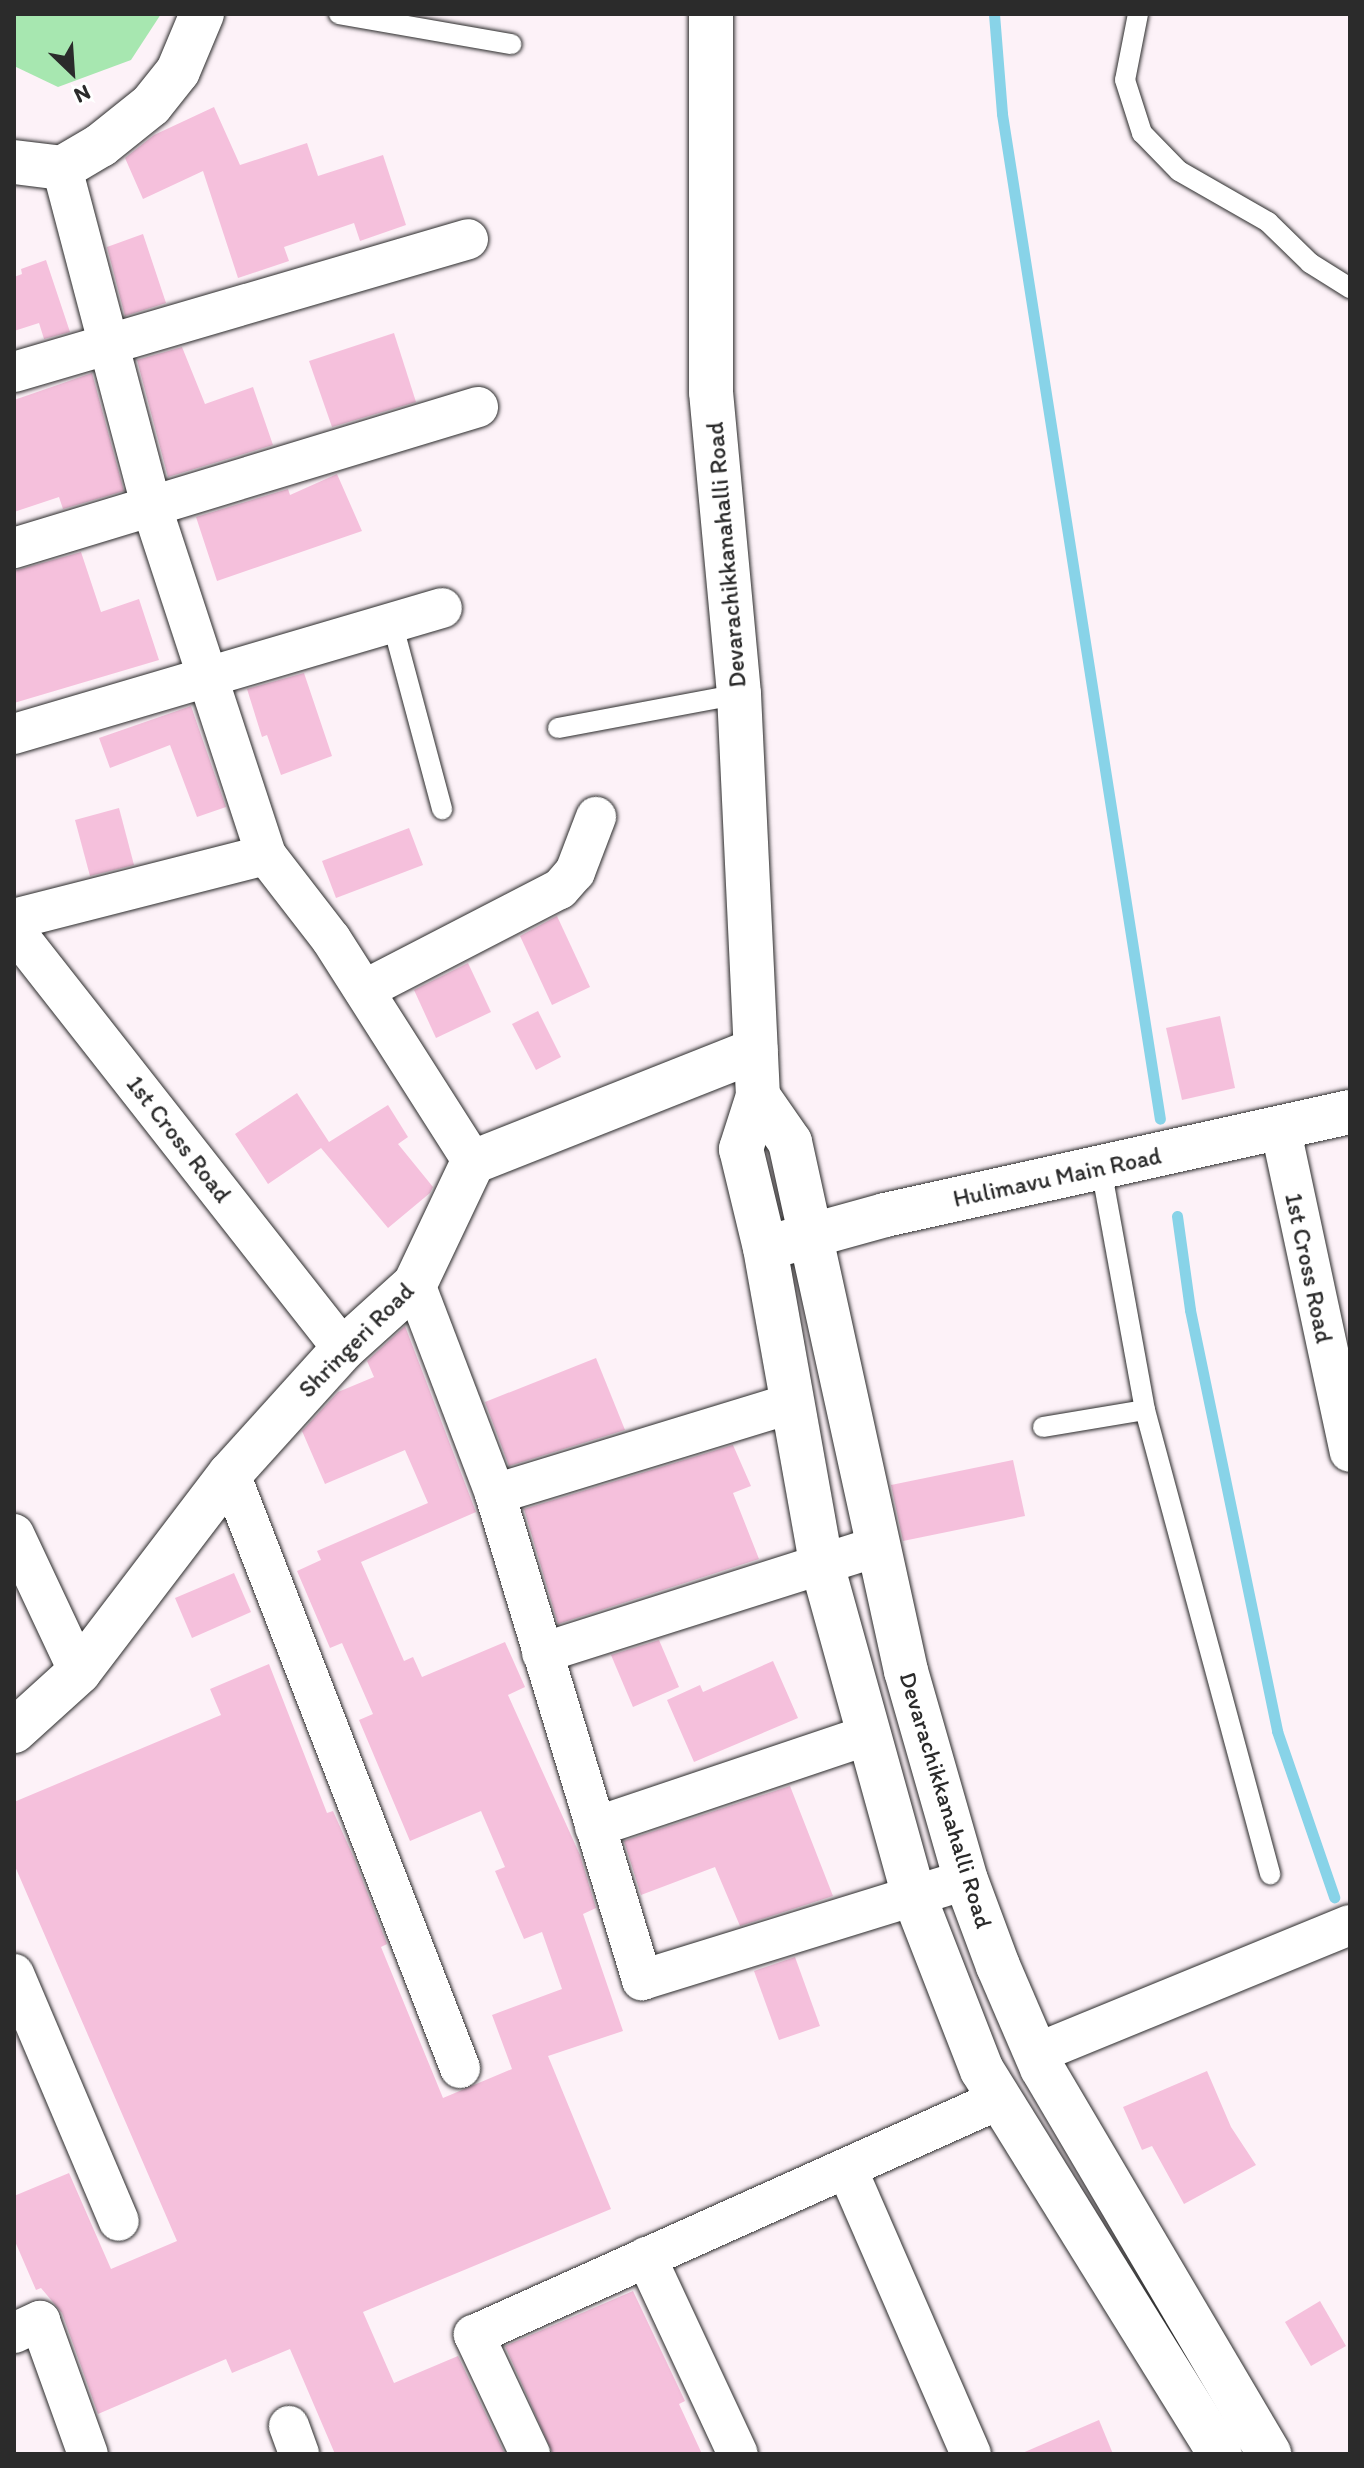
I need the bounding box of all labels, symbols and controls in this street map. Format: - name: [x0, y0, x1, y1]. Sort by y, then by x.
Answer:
- north arrow: [32, 32, 112, 112]
- text: N: [70, 79, 95, 110]
- street label: Devarachikkanahalli Road: [700, 421, 752, 689]
- street label: 1st Cross Road: [121, 1070, 237, 1208]
- street label: Hulimavu Main Road: [950, 1141, 1164, 1213]
- street label: 1st Cross Road: [1279, 1191, 1339, 1345]
- street label: Shringeri Road: [292, 1276, 420, 1404]
- street label: Devarachikkanahalli Road: [893, 1669, 999, 1931]

